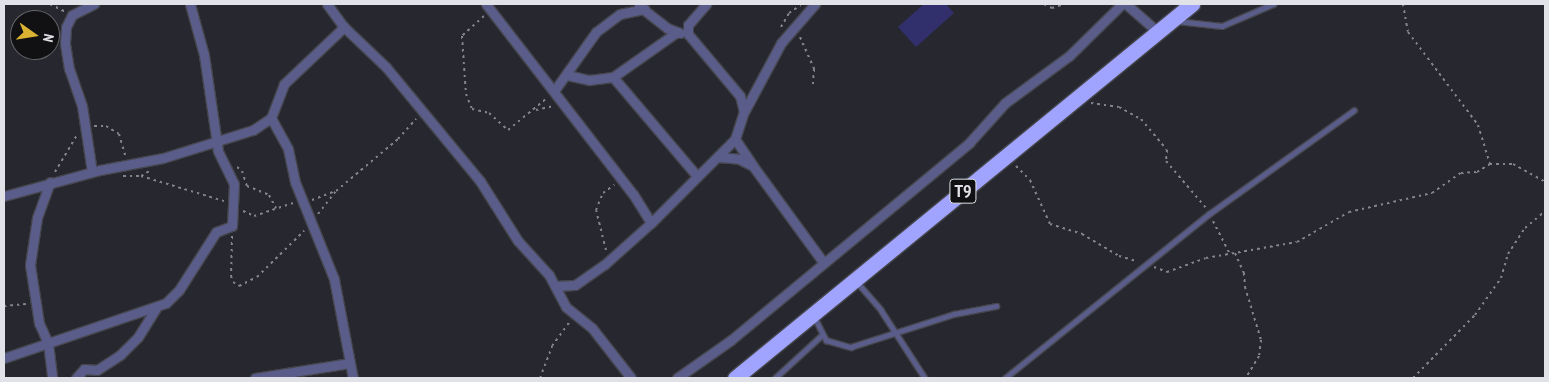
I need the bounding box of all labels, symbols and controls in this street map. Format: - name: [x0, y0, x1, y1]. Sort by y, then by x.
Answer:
- north arrow: [10, 10, 60, 60]
- text: N: [39, 32, 58, 44]
- road number: T9: [949, 176, 977, 207]

